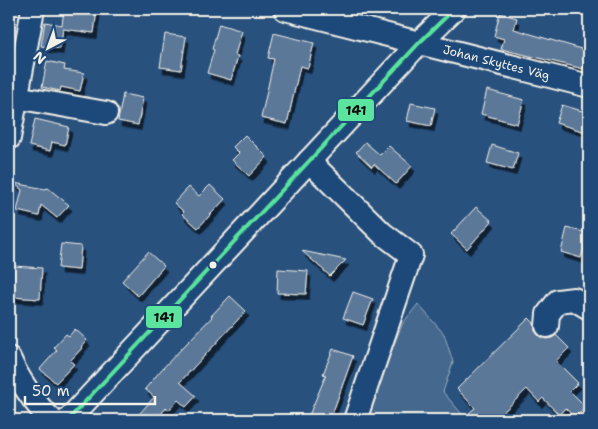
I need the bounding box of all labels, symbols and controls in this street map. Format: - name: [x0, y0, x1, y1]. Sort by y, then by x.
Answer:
- north arrow: [22, 22, 72, 72]
- street label: Johan Skyttes Väg: [441, 41, 551, 84]
- text: N: [29, 47, 50, 68]
- line badge: 141: [337, 98, 375, 122]
- text: 141: [345, 101, 367, 119]
- unlabelled marker: [208, 260, 218, 270]
- line badge: 141: [145, 305, 183, 329]
- text: 141: [153, 308, 175, 326]
- scale bar: [25, 374, 155, 406]
- text: 50 m: [32, 381, 70, 401]

